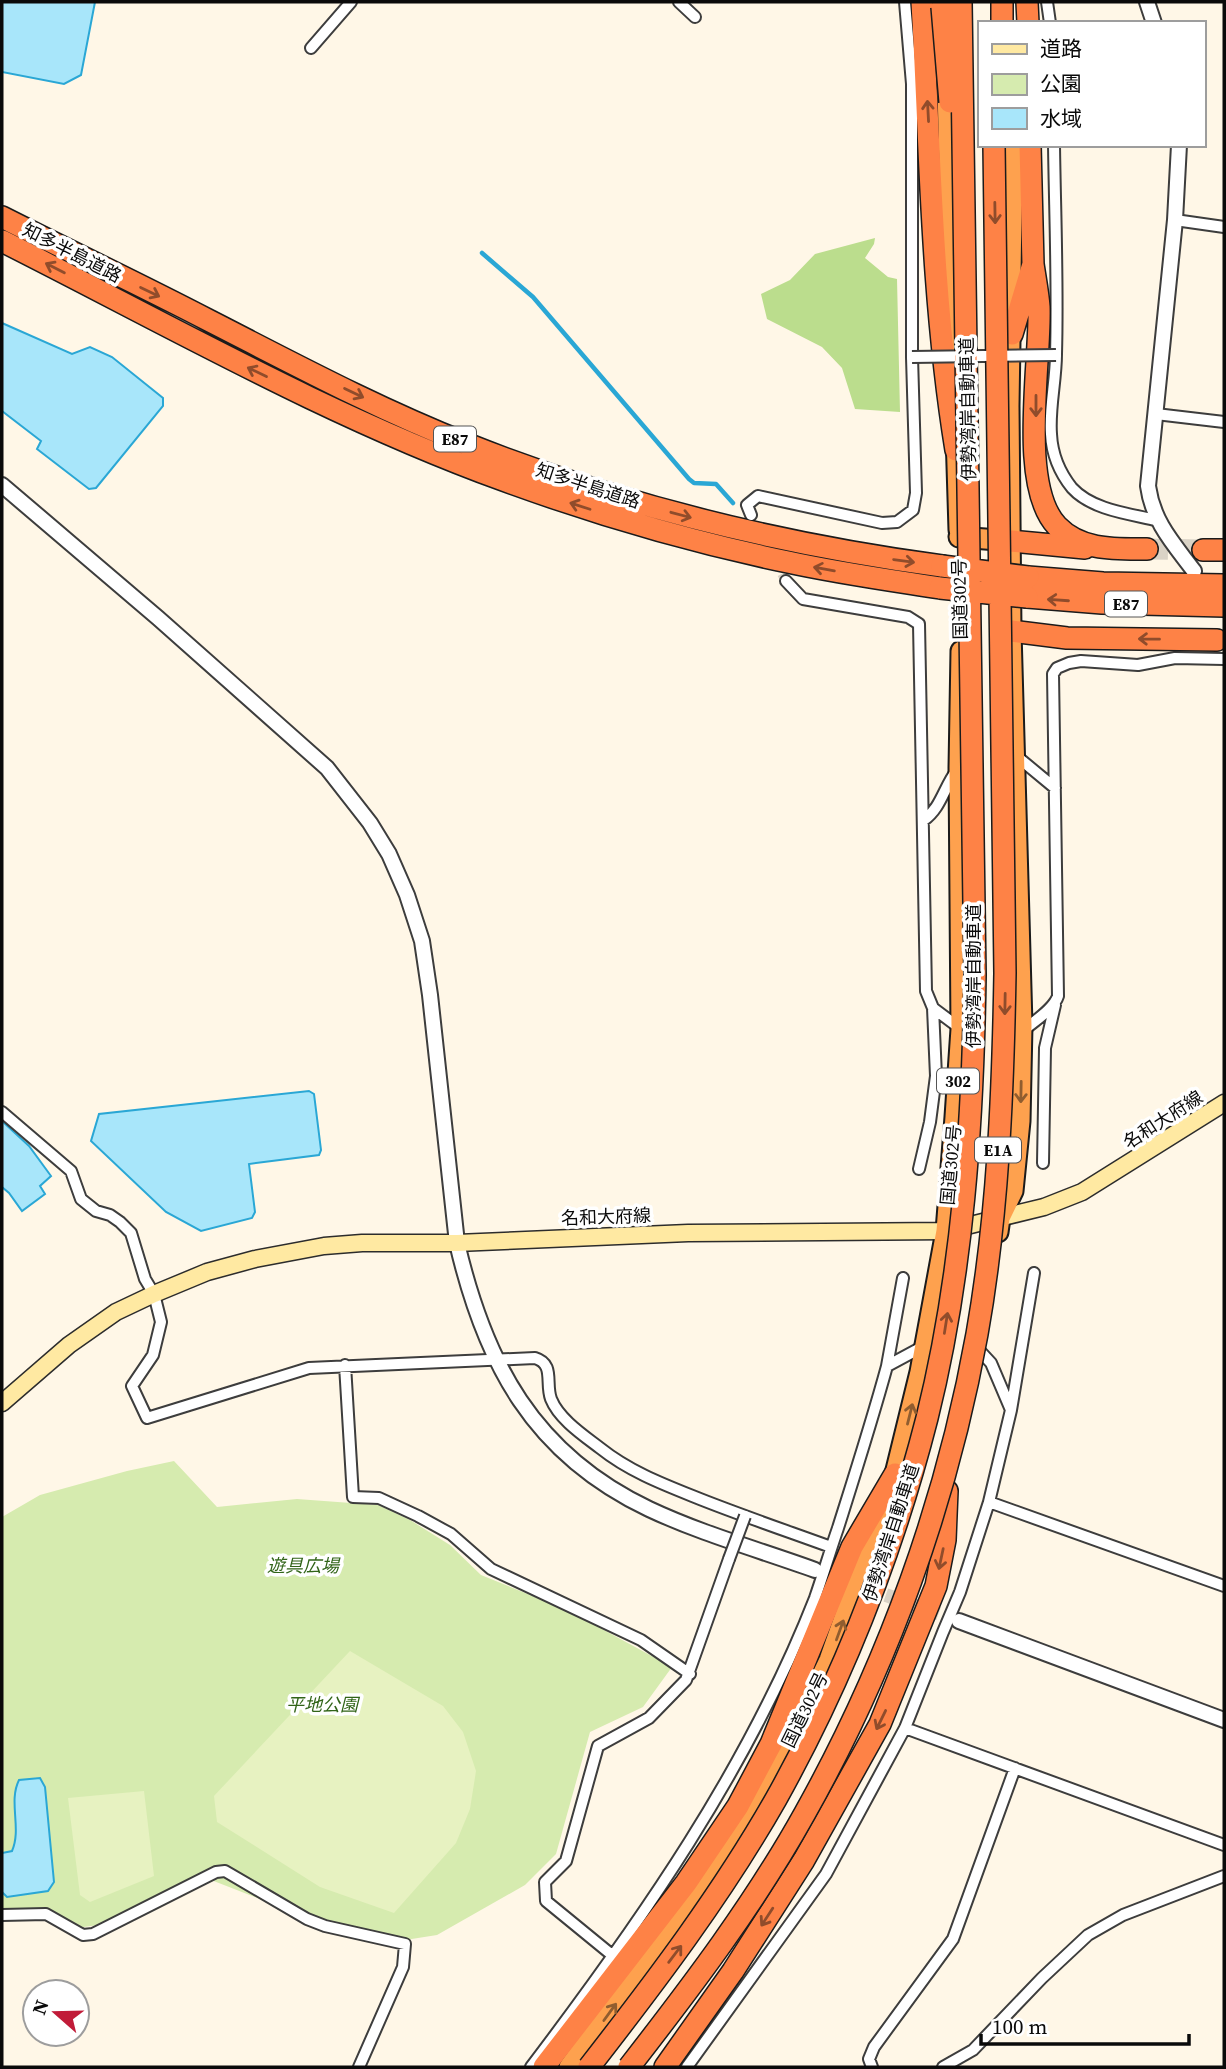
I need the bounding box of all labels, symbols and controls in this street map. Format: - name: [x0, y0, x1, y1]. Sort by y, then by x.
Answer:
- legend: [978, 21, 1205, 147]
- text: 道路: [1040, 34, 1082, 63]
- text: 公園: [1040, 69, 1082, 98]
- one-way arrow: [921, 101, 934, 123]
- text: 水域: [1040, 104, 1082, 133]
- one-way arrow: [988, 202, 1002, 225]
- street label: 知多半島道路: [18, 217, 126, 288]
- one-way arrow: [45, 261, 66, 275]
- one-way arrow: [139, 286, 160, 299]
- street label: 伊勢湾岸自動車道: [954, 337, 981, 481]
- one-way arrow: [247, 364, 268, 378]
- one-way arrow: [343, 387, 364, 401]
- one-way arrow: [1029, 394, 1043, 417]
- road number: E87: [434, 426, 476, 452]
- street label: 知多半島道路: [533, 457, 643, 514]
- one-way arrow: [570, 498, 592, 511]
- one-way arrow: [669, 509, 692, 522]
- one-way arrow: [892, 554, 915, 567]
- street label: 国道302号: [946, 558, 973, 640]
- one-way arrow: [813, 562, 836, 575]
- road number: E87: [1105, 592, 1147, 617]
- one-way arrow: [1047, 593, 1070, 606]
- one-way arrow: [1138, 632, 1161, 646]
- street label: 伊勢湾岸自動車道: [961, 904, 986, 1048]
- one-way arrow: [998, 993, 1011, 1016]
- road number: 302: [937, 1068, 979, 1093]
- one-way arrow: [1014, 1080, 1028, 1103]
- street label: 名和大府線: [1118, 1085, 1207, 1155]
- street label: 国道302号: [935, 1124, 966, 1206]
- road number: E1A: [975, 1138, 1021, 1162]
- street label: 名和大府線: [561, 1202, 651, 1231]
- one-way arrow: [940, 1312, 953, 1335]
- one-way arrow: [904, 1403, 917, 1425]
- street label: 伊勢湾岸自動車道: [856, 1461, 925, 1605]
- one-way arrow: [934, 1547, 947, 1569]
- park label: 遊具広場: [267, 1553, 341, 1578]
- one-way arrow: [834, 1619, 847, 1641]
- street label: 国道302号: [776, 1668, 834, 1752]
- park label: 平地公園: [286, 1692, 361, 1717]
- one-way arrow: [874, 1709, 888, 1730]
- one-way arrow: [760, 1907, 775, 1926]
- one-way arrow: [667, 1945, 682, 1964]
- north arrow: [21, 1978, 91, 2048]
- text: N: [25, 1996, 55, 2018]
- scale bar: [981, 2002, 1189, 2046]
- one-way arrow: [602, 2003, 617, 2022]
- text: 100 m: [992, 2012, 1047, 2041]

